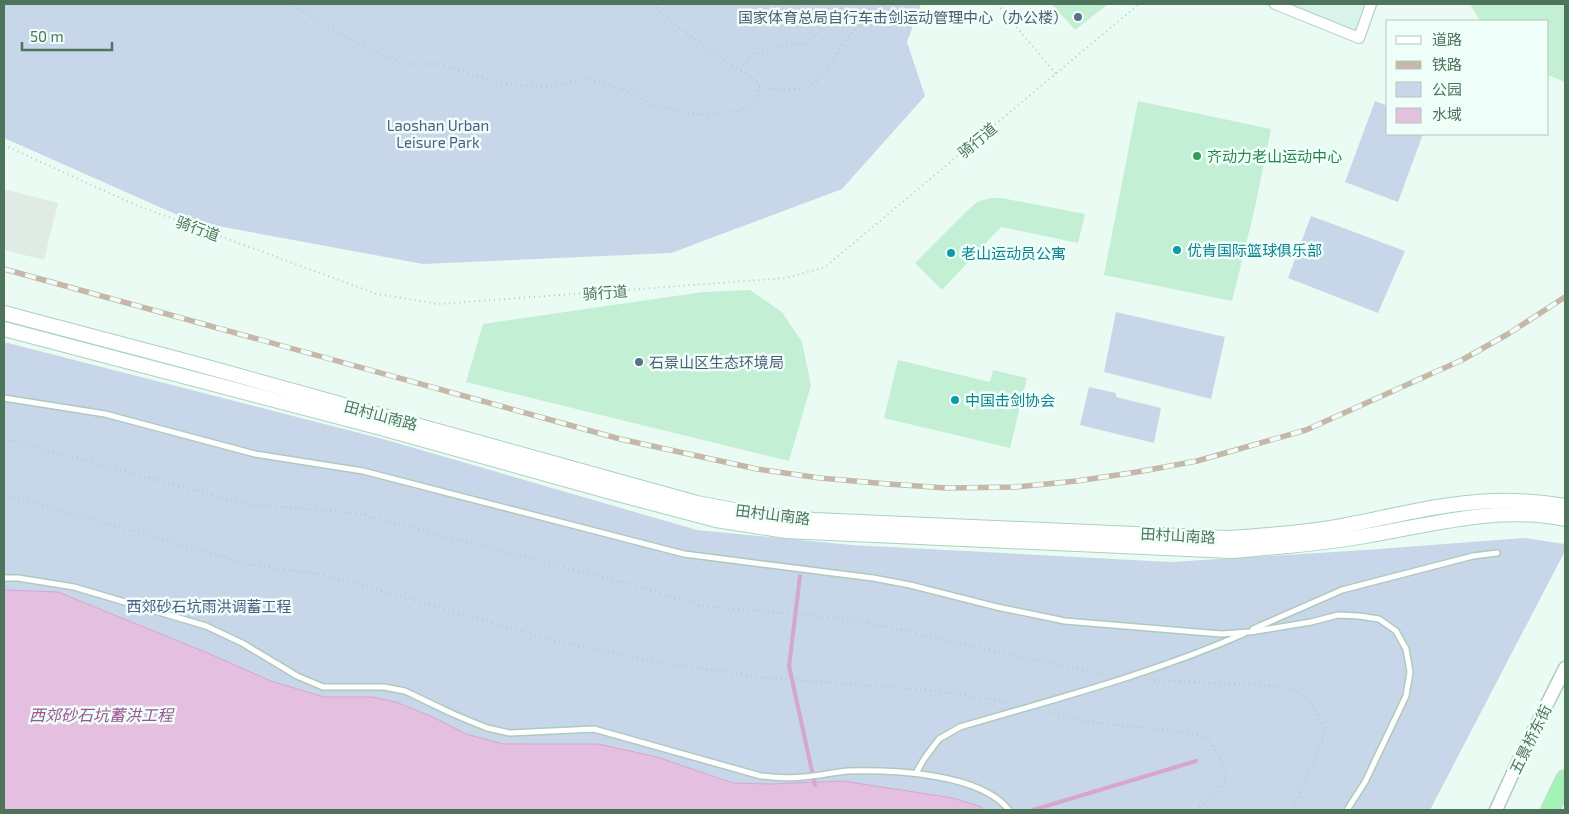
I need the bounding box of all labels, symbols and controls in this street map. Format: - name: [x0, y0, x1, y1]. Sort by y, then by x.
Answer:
- place label: 国家体育总局自行车击剑运动管理中心（办公楼）: [738, 8, 1068, 26]
- marker: 国家体育总局自行车击剑运动管理中心（办公楼）: [1072, 11, 1084, 23]
- scale bar: [22, 20, 112, 52]
- legend: [1386, 20, 1549, 135]
- text: 50 m: [30, 27, 64, 45]
- text: 道路: [1432, 30, 1462, 48]
- text: 铁路: [1432, 55, 1462, 73]
- text: 公园: [1432, 80, 1462, 98]
- text: 水域: [1432, 105, 1462, 123]
- park label: Laoshan Urban Leisure Park: [387, 116, 489, 151]
- street label: 骑行道: [954, 119, 1000, 161]
- place label: 齐动力老山运动中心: [1207, 147, 1342, 165]
- marker: 齐动力老山运动中心: [1191, 150, 1203, 162]
- street label: 骑行道: [174, 212, 222, 244]
- place label: 优肯国际篮球俱乐部: [1187, 241, 1322, 259]
- place label: 老山运动员公寓: [961, 244, 1066, 262]
- marker: 优肯国际篮球俱乐部: [1171, 244, 1183, 256]
- marker: 老山运动员公寓: [945, 247, 957, 259]
- street label: 骑行道: [582, 281, 628, 303]
- place label: 石景山区生态环境局: [649, 353, 784, 371]
- marker: 石景山区生态环境局: [633, 356, 645, 368]
- place label: 中国击剑协会: [965, 391, 1055, 409]
- marker: 中国击剑协会: [949, 394, 961, 406]
- street label: 田村山南路: [342, 397, 420, 433]
- street label: 田村山南路: [735, 500, 811, 528]
- street label: 田村山南路: [1140, 524, 1216, 546]
- park label: 西郊砂石坑雨洪调蓄工程: [126, 597, 292, 615]
- street label: 五景桥东街: [1505, 701, 1555, 777]
- water label: 西郊砂石坑蓄洪工程: [29, 705, 175, 724]

